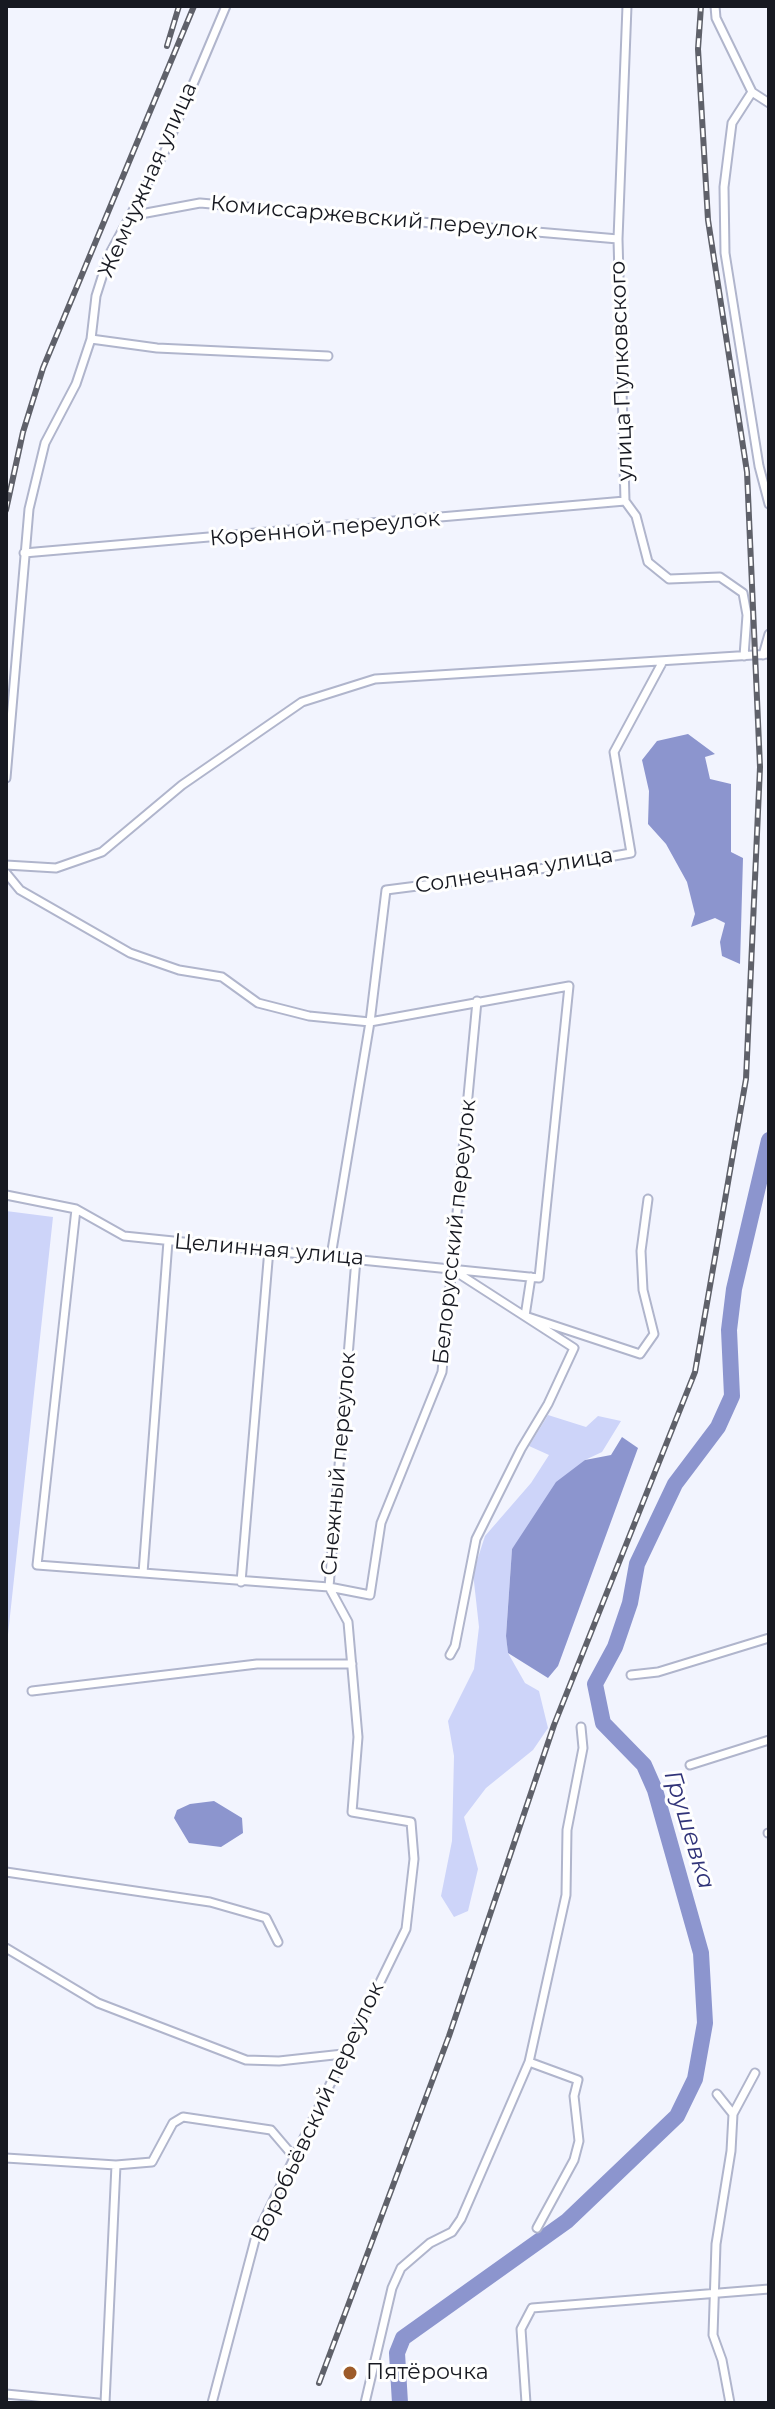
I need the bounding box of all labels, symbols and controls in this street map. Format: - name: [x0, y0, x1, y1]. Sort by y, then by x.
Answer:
- street label: Жемчужная улица: [93, 78, 203, 282]
- street label: Комиссаржевский переулок: [209, 191, 539, 245]
- street label: улица Пулковского: [605, 260, 639, 482]
- street label: Коренной переулок: [209, 506, 441, 552]
- street label: Солнечная улица: [413, 842, 615, 900]
- street label: Белорусский переулок: [428, 1098, 482, 1366]
- street label: Целинная улица: [173, 1229, 365, 1271]
- street label: Снежный переулок: [316, 1351, 362, 1577]
- water label: Грушевка: [657, 1767, 721, 1893]
- street label: Воробьёвский переулок: [246, 1978, 390, 2246]
- place label: Пятёрочка: [366, 2360, 489, 2386]
- marker: Пятёрочка: [341, 2364, 359, 2382]

